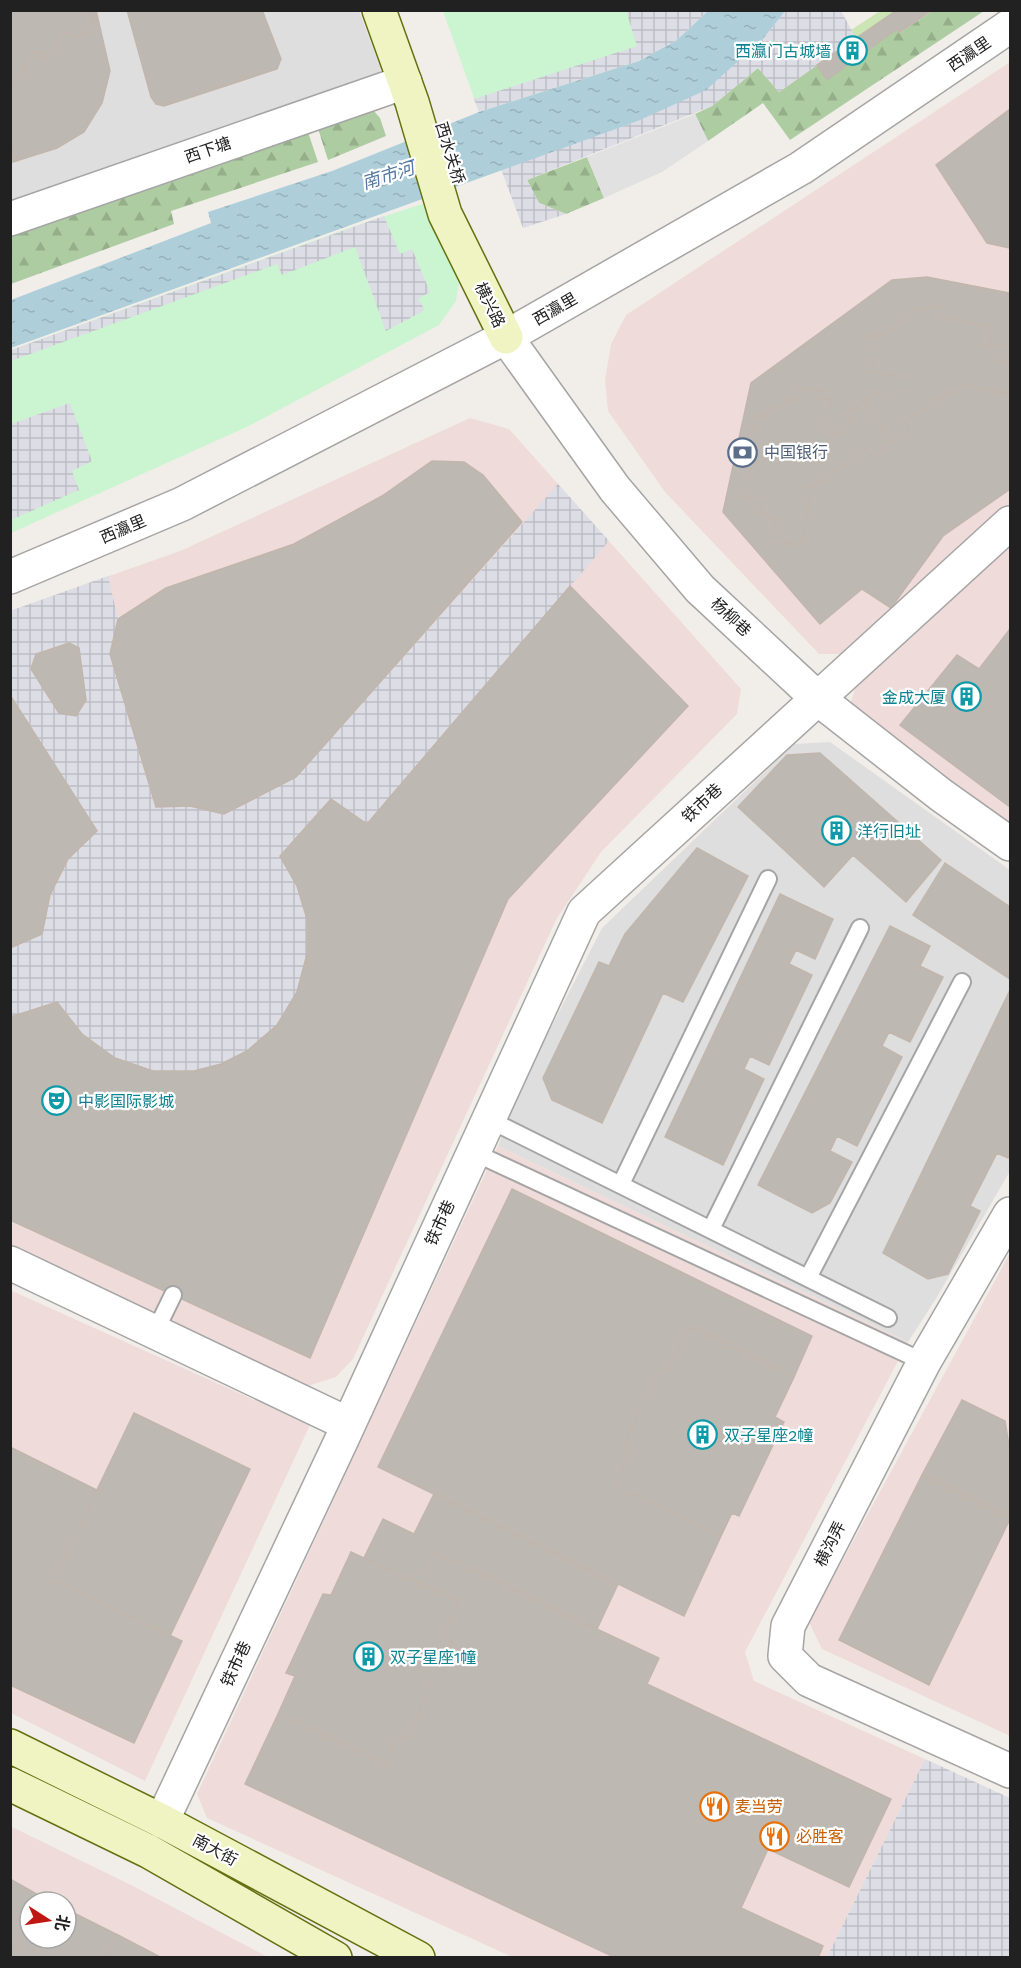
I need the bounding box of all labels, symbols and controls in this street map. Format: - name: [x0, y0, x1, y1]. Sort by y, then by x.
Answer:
- street label: 西瀛里: [944, 33, 994, 75]
- building icon: 西瀛门古城墙: [836, 35, 868, 67]
- place label: 西瀛门古城墙: [735, 42, 831, 61]
- street label: 西水关桥: [432, 120, 468, 186]
- street label: 西下塘: [182, 133, 234, 167]
- water label: 南市河: [359, 156, 420, 193]
- street label: 横兴路: [471, 279, 509, 331]
- street label: 西瀛里: [529, 289, 581, 329]
- bank icon: 中国银行: [727, 436, 759, 468]
- place label: 中国银行: [764, 443, 828, 462]
- street label: 西瀛里: [97, 511, 149, 547]
- street label: 杨柳巷: [707, 594, 755, 640]
- building icon: 金成大厦: [951, 681, 983, 713]
- place label: 金成大厦: [882, 688, 946, 707]
- street label: 铁市巷: [678, 780, 726, 826]
- building icon: 洋行旧址: [820, 815, 852, 847]
- place label: 洋行旧址: [857, 822, 921, 841]
- theatre icon: 中影国际影城: [41, 1085, 73, 1117]
- place label: 中影国际影城: [78, 1092, 174, 1111]
- street label: 铁市巷: [421, 1197, 459, 1249]
- building icon: 双子星座2幢: [687, 1419, 719, 1451]
- place label: 双子星座2幢: [724, 1426, 813, 1445]
- street label: 横沟弄: [811, 1518, 849, 1570]
- street label: 铁市巷: [217, 1638, 255, 1690]
- building icon: 双子星座1幢: [353, 1641, 385, 1673]
- place label: 双子星座1幢: [390, 1648, 476, 1667]
- restaurant icon: 麦当劳: [698, 1790, 730, 1822]
- place label: 麦当劳: [735, 1797, 783, 1816]
- restaurant icon: 必胜客: [759, 1820, 791, 1852]
- place label: 必胜客: [796, 1827, 844, 1846]
- street label: 南大街: [189, 1830, 241, 1870]
- north arrow: [18, 1890, 78, 1950]
- text: 北: [51, 1913, 73, 1933]

